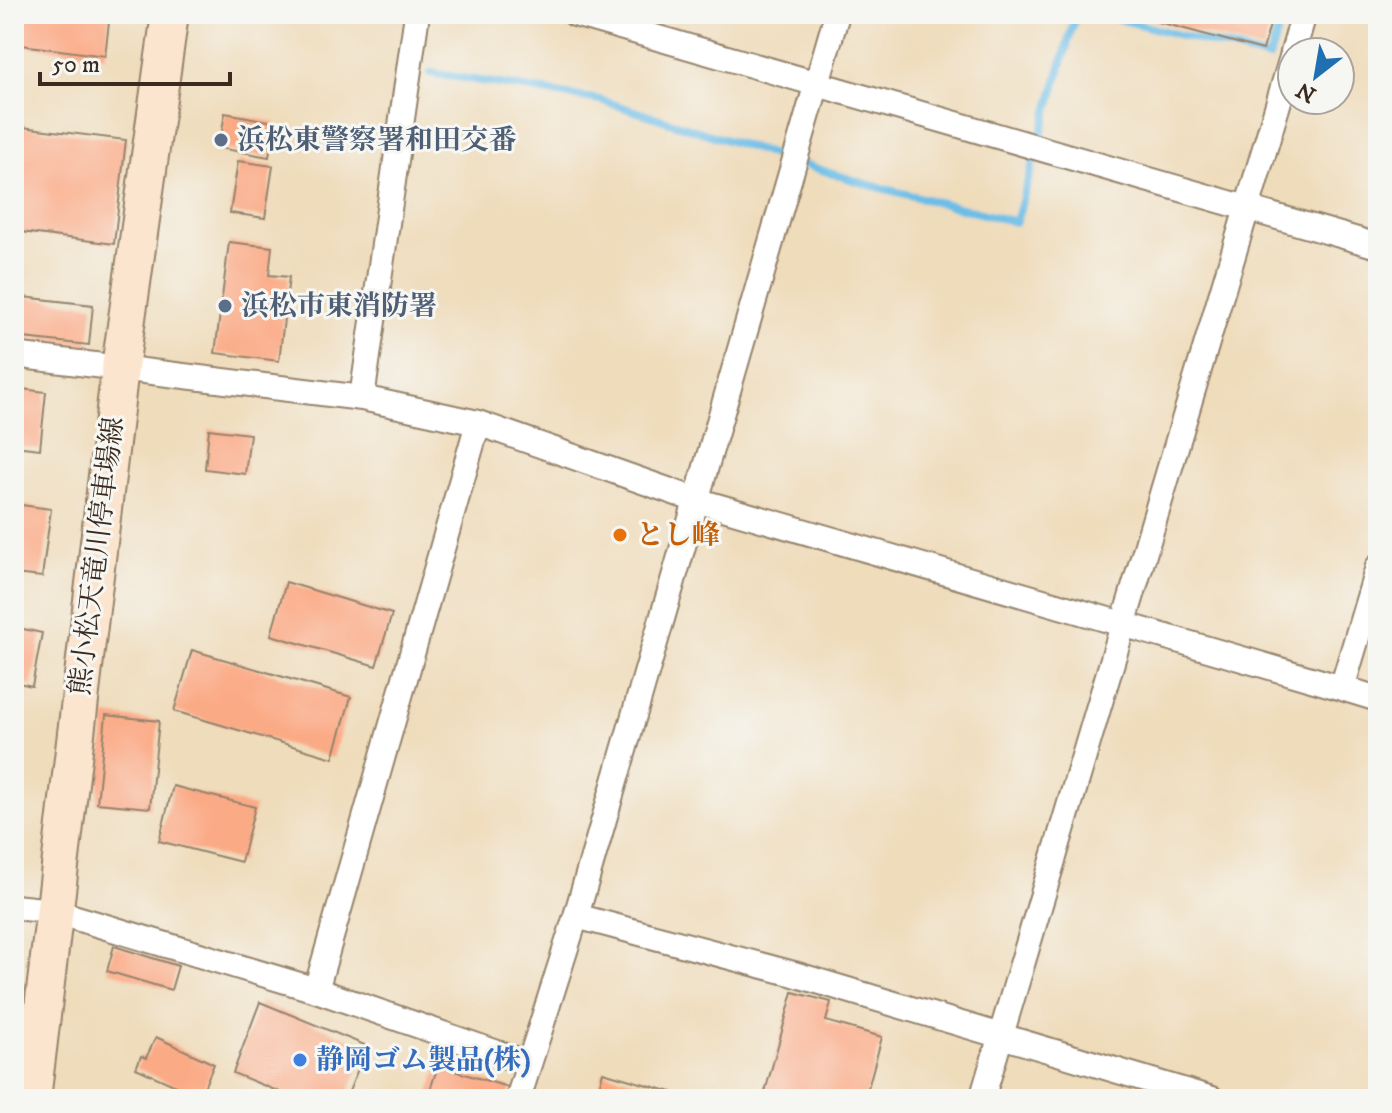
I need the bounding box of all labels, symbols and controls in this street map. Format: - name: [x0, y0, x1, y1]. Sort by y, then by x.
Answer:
- scale bar: [40, 36, 230, 86]
- north arrow: [1276, 36, 1356, 116]
- text: 50 m: [52, 50, 100, 80]
- text: N: [1292, 76, 1321, 108]
- place label: 浜松東警察署和田交番: [237, 123, 517, 158]
- marker: 浜松東警察署和田交番: [212, 131, 230, 149]
- place label: 浜松市東消防署: [241, 289, 437, 324]
- marker: 浜松市東消防署: [216, 297, 234, 315]
- street label: 熊小松天竜川停車場線: [63, 415, 131, 697]
- place label: とし峰: [636, 518, 720, 553]
- marker: とし峰: [611, 526, 629, 544]
- place label: 静岡ゴム製品(株): [316, 1043, 531, 1078]
- marker: 静岡ゴム製品(株): [291, 1051, 309, 1069]

